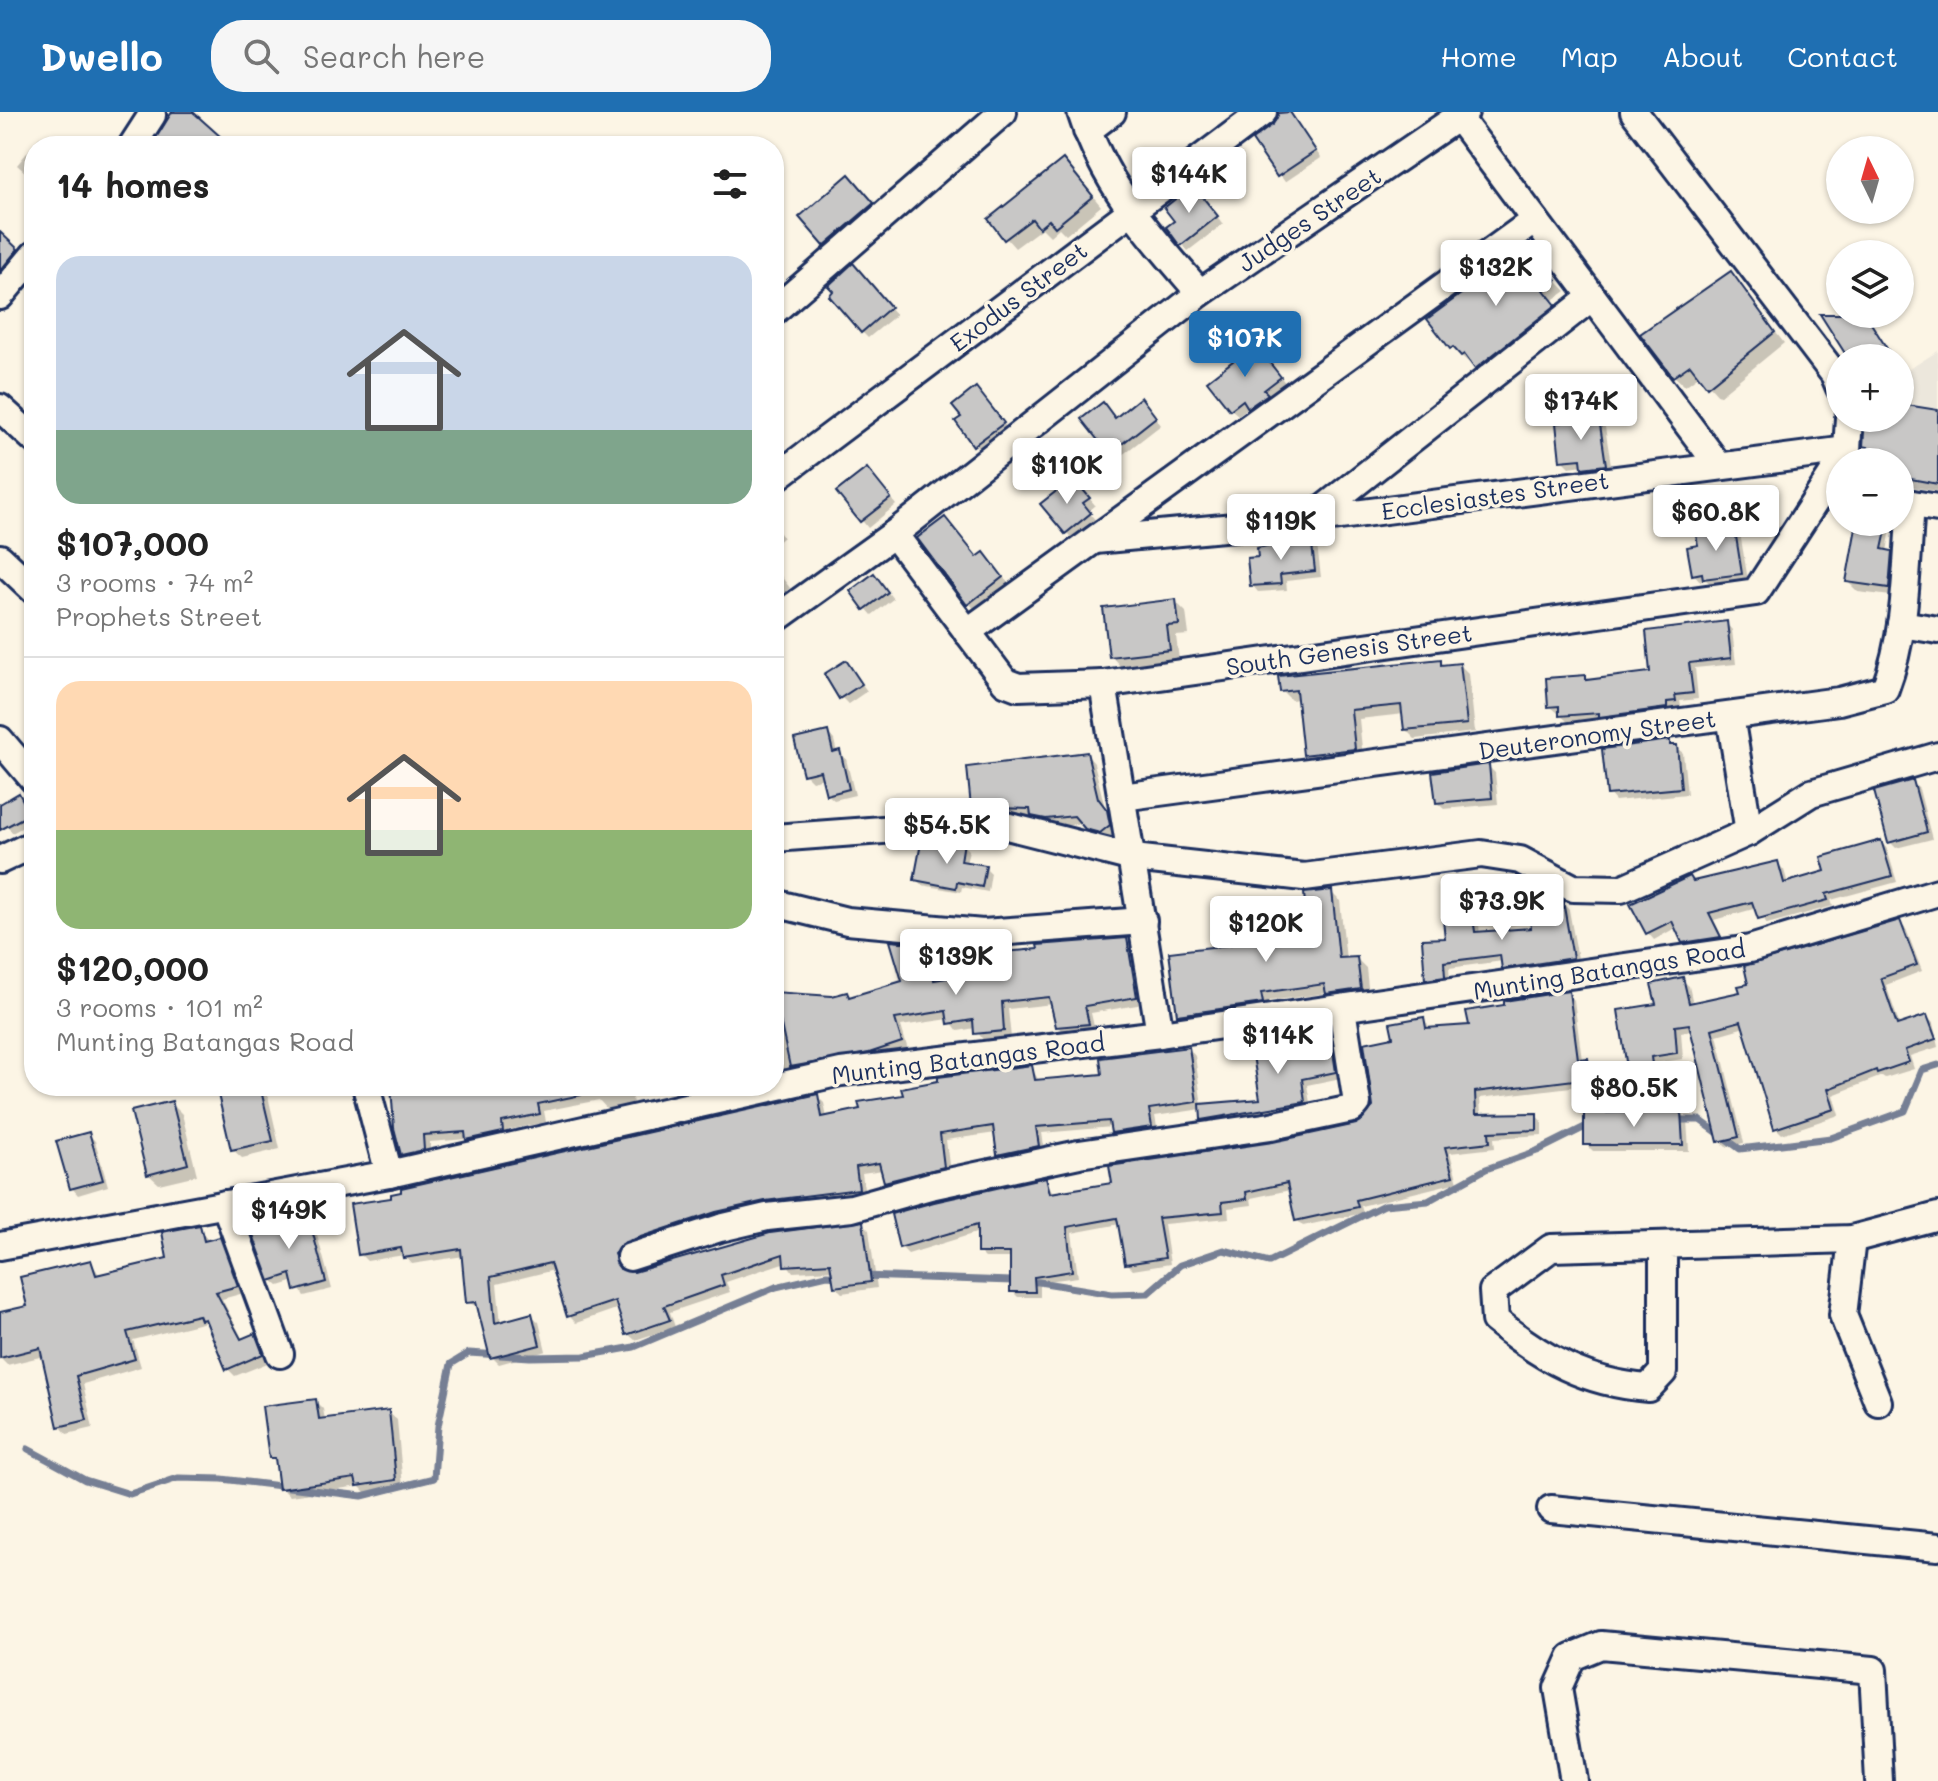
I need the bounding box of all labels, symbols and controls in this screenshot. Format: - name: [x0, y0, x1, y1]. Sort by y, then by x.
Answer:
- search box: [211, 20, 771, 92]
- text: Dwello: [40, 31, 163, 81]
- icon: search: [239, 34, 283, 78]
- text: Search here: [303, 36, 485, 76]
- text: Home: [1441, 38, 1517, 74]
- text: Map: [1561, 38, 1618, 74]
- text: About: [1662, 38, 1743, 74]
- text: Contact: [1787, 38, 1898, 74]
- north arrow: [1826, 136, 1914, 224]
- map controls: [1826, 136, 1914, 536]
- pin: $144K: [1133, 147, 1245, 215]
- text: $144K: [1150, 156, 1228, 190]
- street label: Judges Street: [1232, 160, 1386, 278]
- text: 14 homes: [56, 162, 210, 207]
- icon: filters: [708, 162, 752, 206]
- street label: Exodus Street: [943, 234, 1093, 358]
- pin: $132K: [1440, 240, 1552, 308]
- button: layers: [1826, 240, 1914, 328]
- text: $132K: [1459, 249, 1533, 283]
- icon: home: [332, 308, 476, 452]
- pin: $107K: [1189, 311, 1301, 379]
- text: $107K: [1207, 320, 1283, 354]
- button: +: [1826, 344, 1914, 432]
- pin: $174K: [1525, 374, 1637, 442]
- text: $174K: [1543, 383, 1619, 417]
- pin: $110K: [1011, 438, 1123, 506]
- text: $110K: [1031, 447, 1103, 481]
- button: −: [1826, 448, 1914, 536]
- street label: Ecclesiastes Street: [1379, 464, 1611, 526]
- pin: $60.8K: [1651, 485, 1781, 553]
- pin: $119K: [1225, 494, 1337, 562]
- text: $60.8K: [1671, 494, 1761, 528]
- text: $119K: [1245, 503, 1317, 537]
- text: $107,000: [56, 520, 209, 565]
- text: 3 rooms · 74 m²: [56, 565, 253, 599]
- text: Prophets Street: [56, 599, 262, 633]
- street label: South Genesis Street: [1224, 616, 1474, 682]
- street label: Deuteronomy Street: [1476, 702, 1718, 766]
- icon: home: [332, 733, 476, 877]
- pin: $54.5K: [882, 798, 1012, 866]
- text: $54.5K: [903, 807, 991, 841]
- pin: $73.9K: [1437, 874, 1567, 942]
- text: $73.9K: [1459, 883, 1545, 917]
- pin: $120K: [1210, 896, 1322, 964]
- text: $120K: [1228, 905, 1304, 939]
- pin: $139K: [900, 929, 1012, 997]
- street label: Munting Batangas Road: [1471, 932, 1747, 1006]
- text: $139K: [918, 938, 994, 972]
- text: $120,000: [56, 945, 209, 990]
- text: 3 rooms · 101 m²: [56, 990, 263, 1024]
- pin: $114K: [1222, 1008, 1334, 1076]
- text: $114K: [1242, 1017, 1314, 1051]
- text: Munting Batangas Road: [56, 1024, 354, 1058]
- street label: Munting Batangas Road: [830, 1026, 1106, 1090]
- pin: $80.5K: [1569, 1061, 1699, 1129]
- text: $80.5K: [1589, 1070, 1679, 1104]
- pin: $149K: [233, 1183, 345, 1251]
- text: $149K: [251, 1192, 327, 1226]

